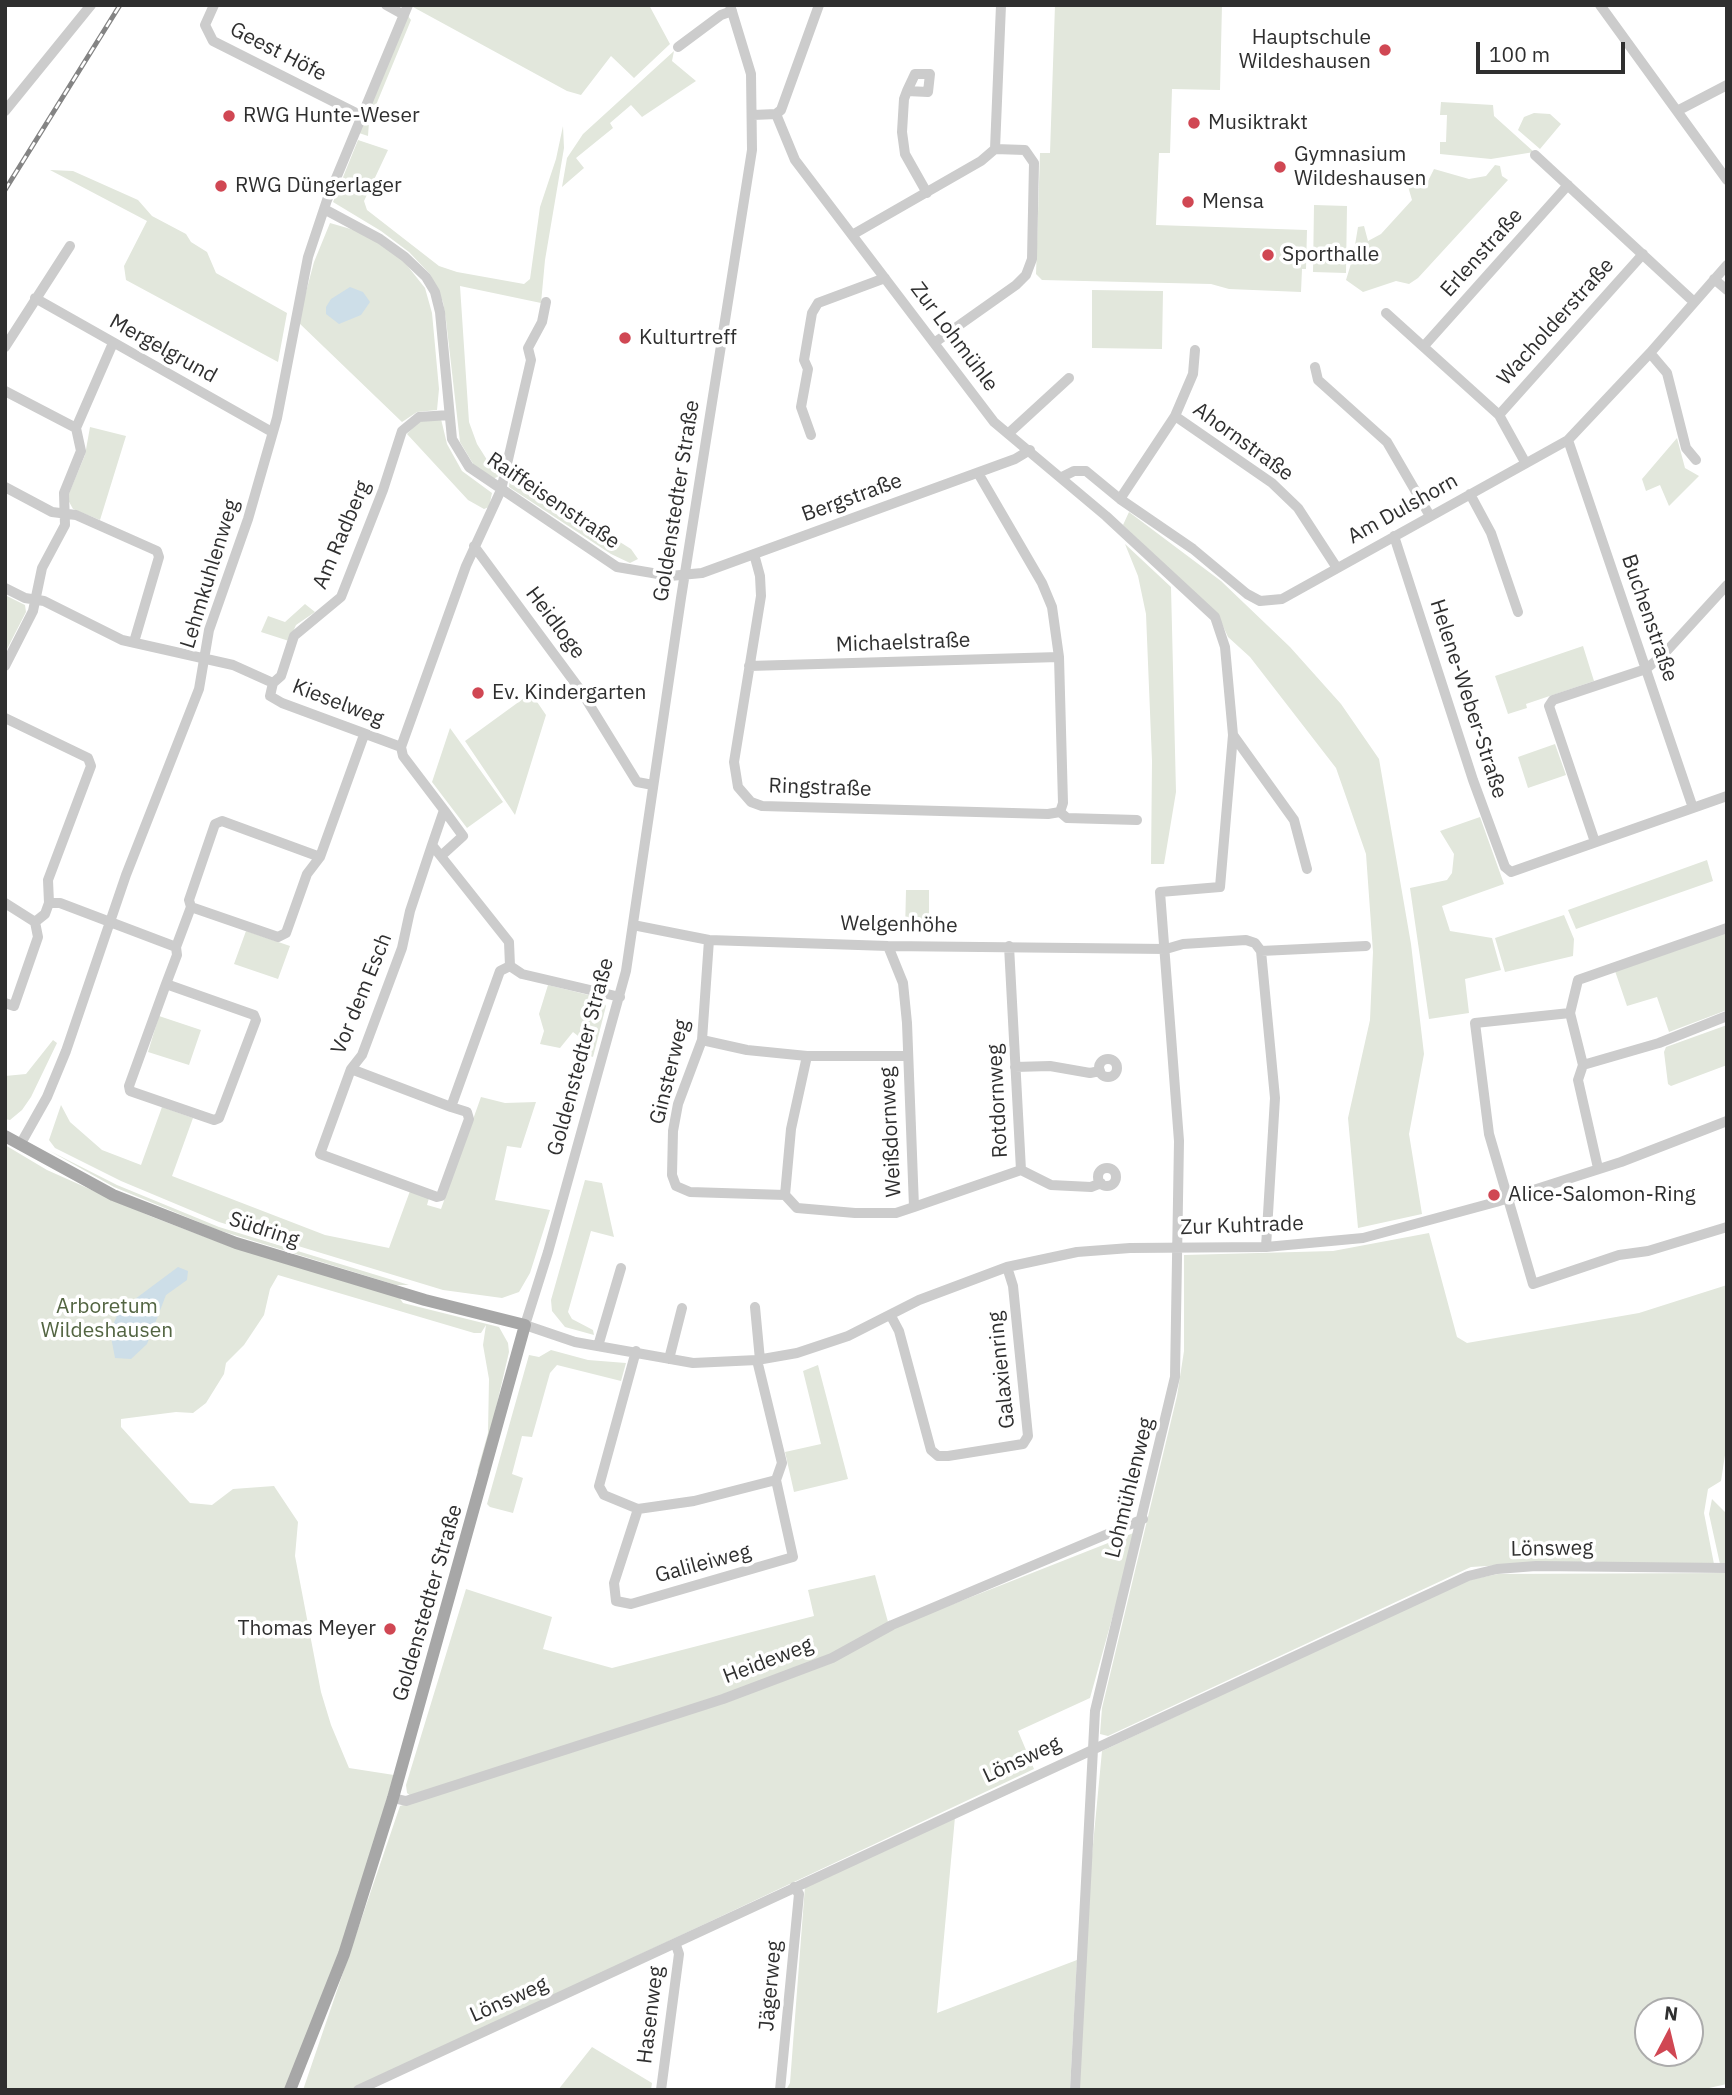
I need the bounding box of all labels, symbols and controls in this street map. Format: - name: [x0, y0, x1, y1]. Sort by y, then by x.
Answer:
- street label: Geest Höfe: [226, 17, 330, 87]
- place label: Hauptschule Wildeshausen: [1239, 25, 1371, 75]
- scale bar: [1480, 28, 1629, 72]
- text: 100 m: [1489, 40, 1550, 68]
- marker: Hauptschule Wildeshausen: [1377, 42, 1393, 58]
- place label: RWG Hunte-Weser: [243, 103, 420, 129]
- marker: RWG Hunte-Weser: [221, 108, 237, 124]
- place label: Musiktrakt: [1208, 110, 1308, 136]
- marker: Musiktrakt: [1186, 115, 1202, 131]
- place label: Gymnasium Wildeshausen: [1294, 142, 1426, 192]
- marker: Gymnasium Wildeshausen: [1272, 159, 1288, 175]
- place label: RWG Düngerlager: [235, 173, 402, 199]
- marker: RWG Düngerlager: [213, 178, 229, 194]
- place label: Mensa: [1202, 189, 1264, 215]
- marker: Mensa: [1180, 194, 1196, 210]
- street label: Erlenstraße: [1436, 204, 1528, 302]
- place label: Sporthalle: [1282, 242, 1379, 268]
- marker: Sporthalle: [1260, 247, 1276, 263]
- street label: Wacholderstraße: [1492, 253, 1620, 391]
- street label: Zur Lohmühle: [905, 277, 1003, 397]
- street label: Mergelgrund: [105, 309, 221, 389]
- place label: Kulturtreff: [639, 325, 737, 351]
- marker: Kulturtreff: [617, 330, 633, 346]
- street label: Ahornstraße: [1188, 397, 1298, 487]
- street label: Goldenstedter Straße: [649, 398, 705, 604]
- street label: Raiffeisenstraße: [482, 447, 624, 555]
- street label: Bergstraße: [798, 468, 906, 528]
- street label: Am Dulshorn: [1344, 468, 1462, 550]
- street label: Am Radberg: [308, 477, 376, 593]
- street label: Lehmkuhlenweg: [175, 496, 245, 652]
- street label: Buchenstraße: [1615, 551, 1683, 685]
- street label: Heidloge: [520, 582, 590, 664]
- street label: Helene-Weber-Straße: [1424, 596, 1512, 802]
- street label: Michaelstraße: [835, 628, 971, 658]
- street label: Kieselweg: [289, 674, 387, 732]
- place label: Ev. Kindergarten: [492, 680, 646, 706]
- marker: Ev. Kindergarten: [470, 685, 486, 701]
- street label: Ringstraße: [768, 774, 872, 802]
- street label: Welgenhöhe: [840, 911, 958, 939]
- street label: Vor dem Esch: [326, 930, 398, 1058]
- street label: Goldenstedter Straße: [542, 955, 620, 1159]
- street label: Ginsterweg: [645, 1017, 695, 1127]
- street label: Rotdornweg: [982, 1043, 1014, 1159]
- street label: Weißdornweg: [875, 1066, 907, 1198]
- place label: Alice-Salomon-Ring: [1508, 1182, 1696, 1208]
- marker: Alice-Salomon-Ring: [1486, 1187, 1502, 1203]
- street label: Südring: [226, 1207, 302, 1253]
- street label: Zur Kuhtrade: [1180, 1211, 1304, 1241]
- park label: Arboretum Wildeshausen: [41, 1294, 173, 1344]
- street label: Galaxienring: [983, 1310, 1021, 1430]
- street label: Lohmühlenweg: [1100, 1415, 1160, 1561]
- street label: Goldenstedter Straße: [388, 1502, 468, 1704]
- street label: Lönsweg: [1510, 1536, 1594, 1562]
- street label: Galileiweg: [652, 1539, 754, 1589]
- place label: Thomas Meyer: [237, 1616, 376, 1642]
- marker: Thomas Meyer: [382, 1621, 398, 1637]
- street label: Heideweg: [720, 1632, 816, 1690]
- street label: Lönsweg: [979, 1731, 1065, 1789]
- street label: Jägerweg: [754, 1940, 788, 2032]
- street label: Hasenweg: [633, 1965, 669, 2065]
- street label: Lönsweg: [466, 1972, 552, 2028]
- north arrow: [1634, 1997, 1704, 2067]
- text: N: [1663, 2000, 1680, 2026]

